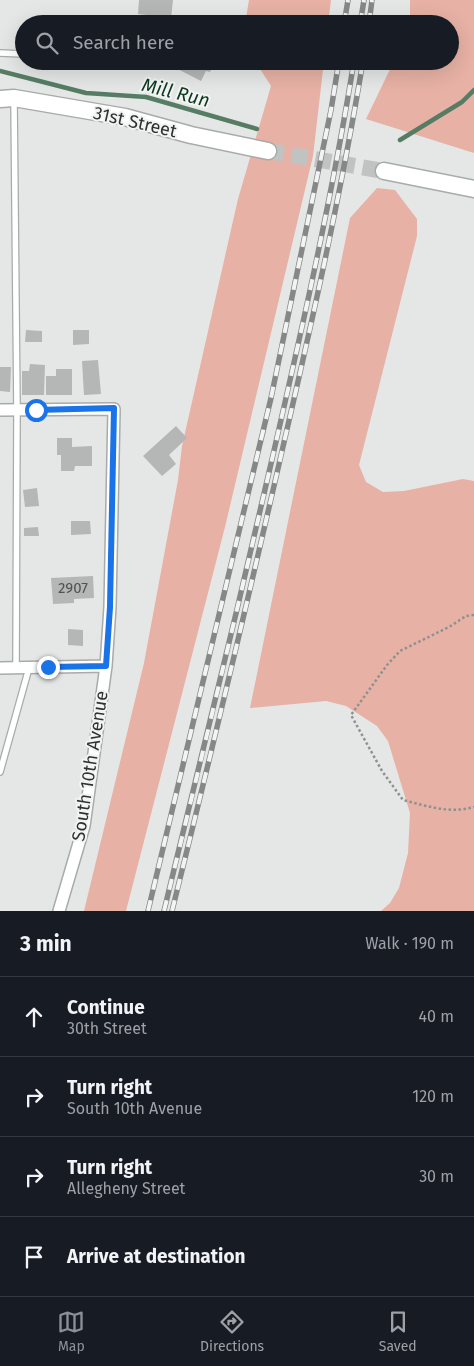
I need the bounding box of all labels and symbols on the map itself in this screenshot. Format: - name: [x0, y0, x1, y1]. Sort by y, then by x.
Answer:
- water label: Mill Run: [140, 73, 212, 112]
- street label: 31st Street: [91, 102, 179, 142]
- route start: [25, 399, 48, 422]
- house number: 2907: [58, 579, 88, 597]
- route end: [37, 656, 60, 679]
- street label: South 10th Avenue: [67, 689, 113, 843]

